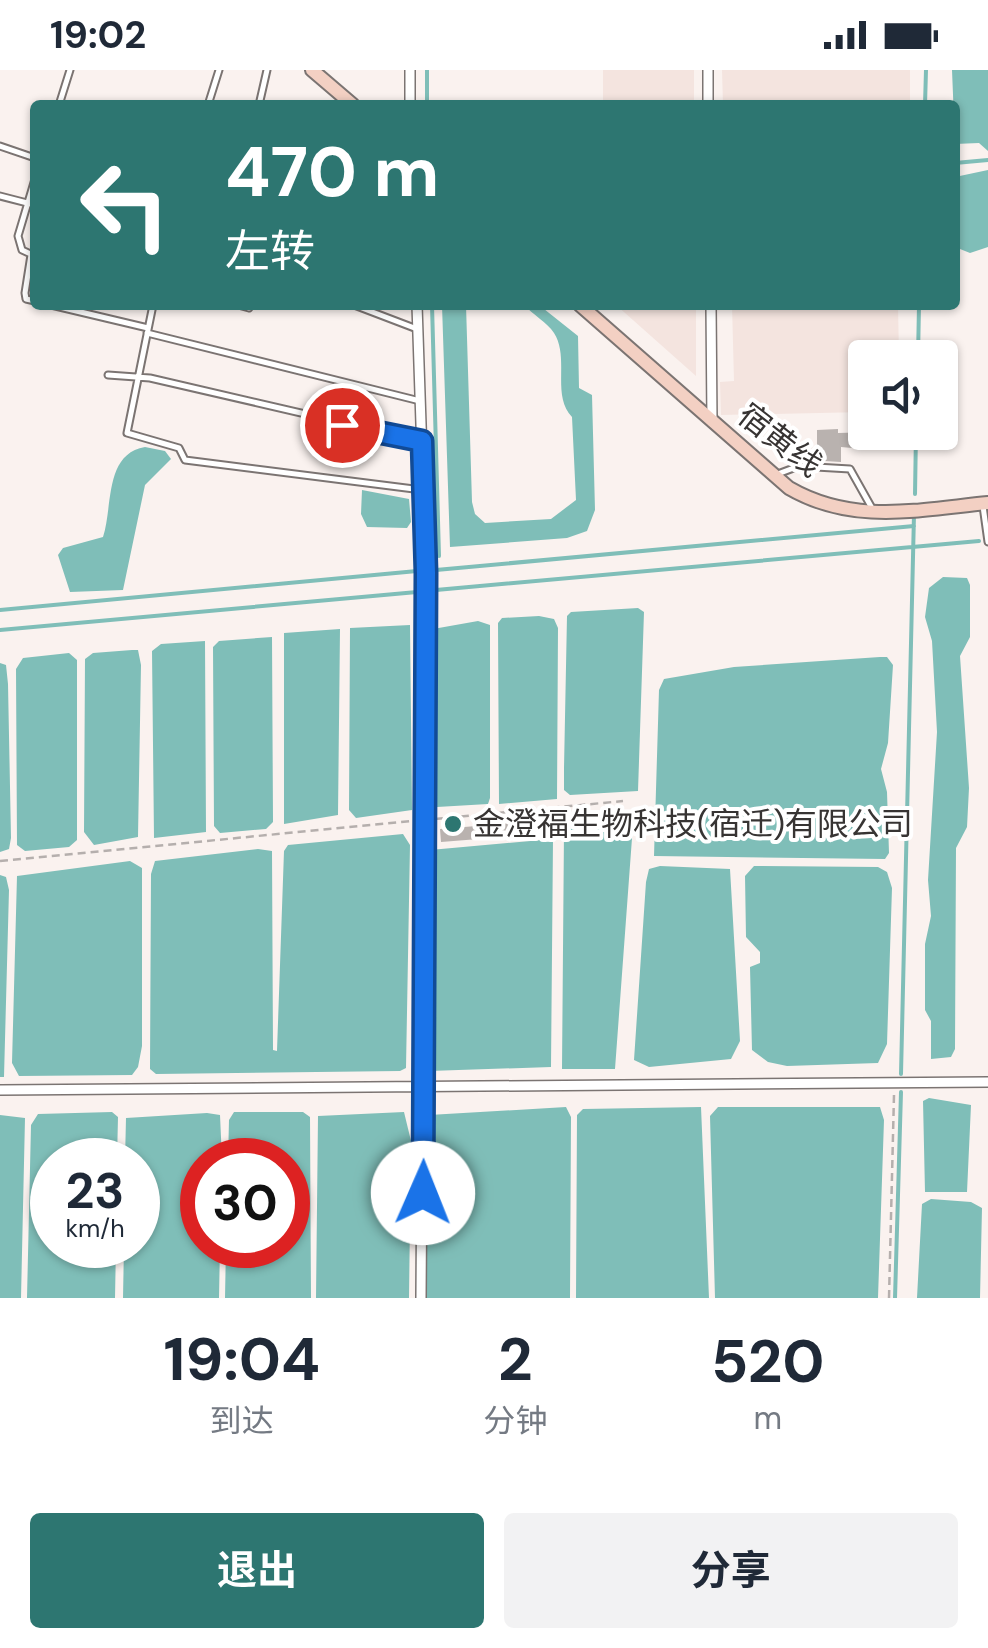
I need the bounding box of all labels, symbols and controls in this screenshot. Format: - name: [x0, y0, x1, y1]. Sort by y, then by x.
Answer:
- text: 19:02: [50, 10, 146, 60]
- text: 470 m: [225, 127, 439, 218]
- icon: left: [60, 140, 190, 270]
- text: 左转: [225, 222, 315, 281]
- map controls: [848, 340, 958, 450]
- button: sound: [848, 340, 958, 450]
- pin: [300, 383, 385, 468]
- street label: 宿黄线: [729, 394, 831, 486]
- icon: arrive: [315, 398, 370, 453]
- place label: 金澄福生物科技(宿迁)有限公司: [473, 803, 913, 845]
- marker: 金澄福生物科技(宿迁)有限公司: [442, 813, 464, 835]
- speed limit sign: 30: [180, 1138, 310, 1268]
- position arrow: [371, 1141, 475, 1245]
- text: 23: [66, 1158, 125, 1224]
- text: km/h: [65, 1212, 125, 1245]
- text: 19:04: [164, 1320, 320, 1399]
- text: 2: [498, 1320, 533, 1399]
- text: 520: [711, 1322, 824, 1401]
- text: m: [753, 1397, 782, 1439]
- text: 到达: [210, 1400, 274, 1442]
- text: 分钟: [483, 1400, 547, 1442]
- button: 退出: [30, 1513, 484, 1628]
- button: 分享: [504, 1513, 958, 1628]

